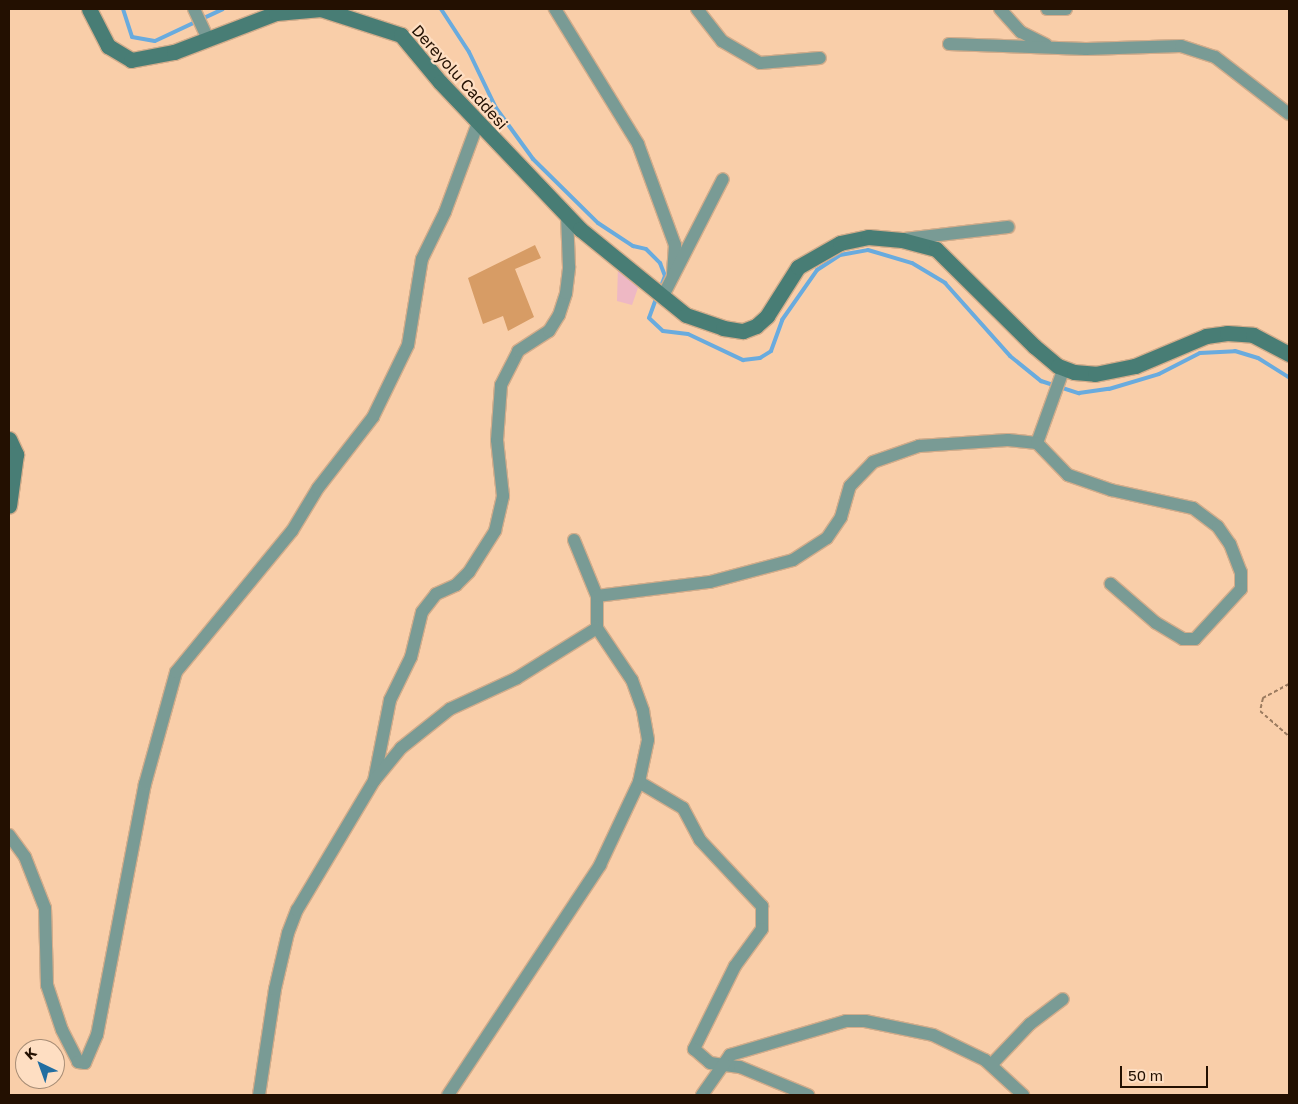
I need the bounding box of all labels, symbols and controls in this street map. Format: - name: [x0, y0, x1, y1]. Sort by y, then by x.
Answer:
- street label: Dereyolu Caddesi: [408, 21, 512, 133]
- north arrow: [15, 1039, 65, 1089]
- text: K: [21, 1044, 40, 1063]
- scale bar: [1123, 1056, 1210, 1088]
- text: 50 m: [1128, 1066, 1163, 1084]

